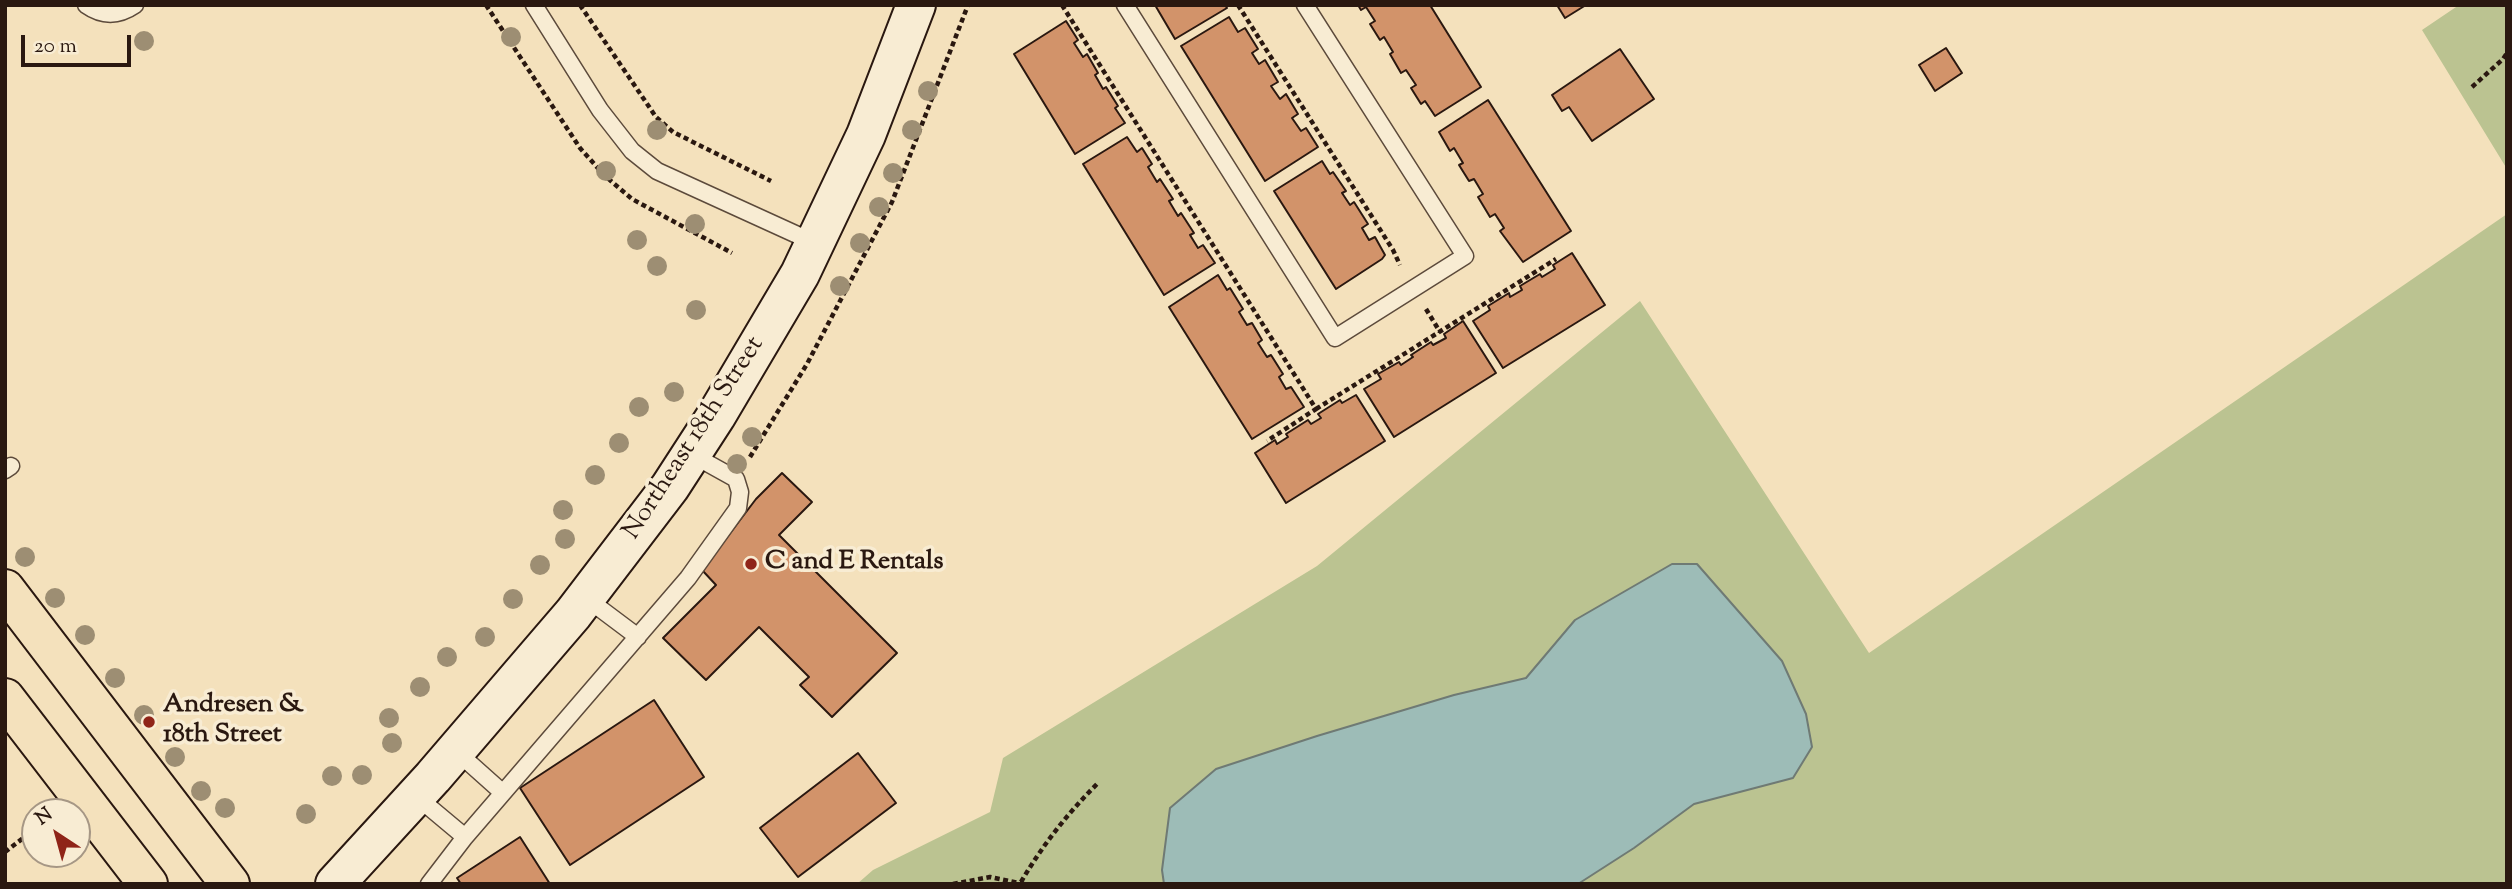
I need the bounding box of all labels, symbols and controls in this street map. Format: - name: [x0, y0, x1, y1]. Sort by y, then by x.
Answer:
- scale bar: [24, 21, 135, 65]
- text: 20 m: [34, 32, 77, 62]
- street label: Northeast 18th Street: [618, 332, 772, 546]
- place label: C and E Rentals: [765, 548, 944, 580]
- marker: C and E Rentals: [743, 556, 759, 572]
- place label: Andresen & 18th Street: [163, 691, 303, 752]
- marker: Andresen & 18th Street: [141, 714, 157, 730]
- north arrow: [21, 798, 91, 868]
- text: N: [30, 802, 59, 833]

